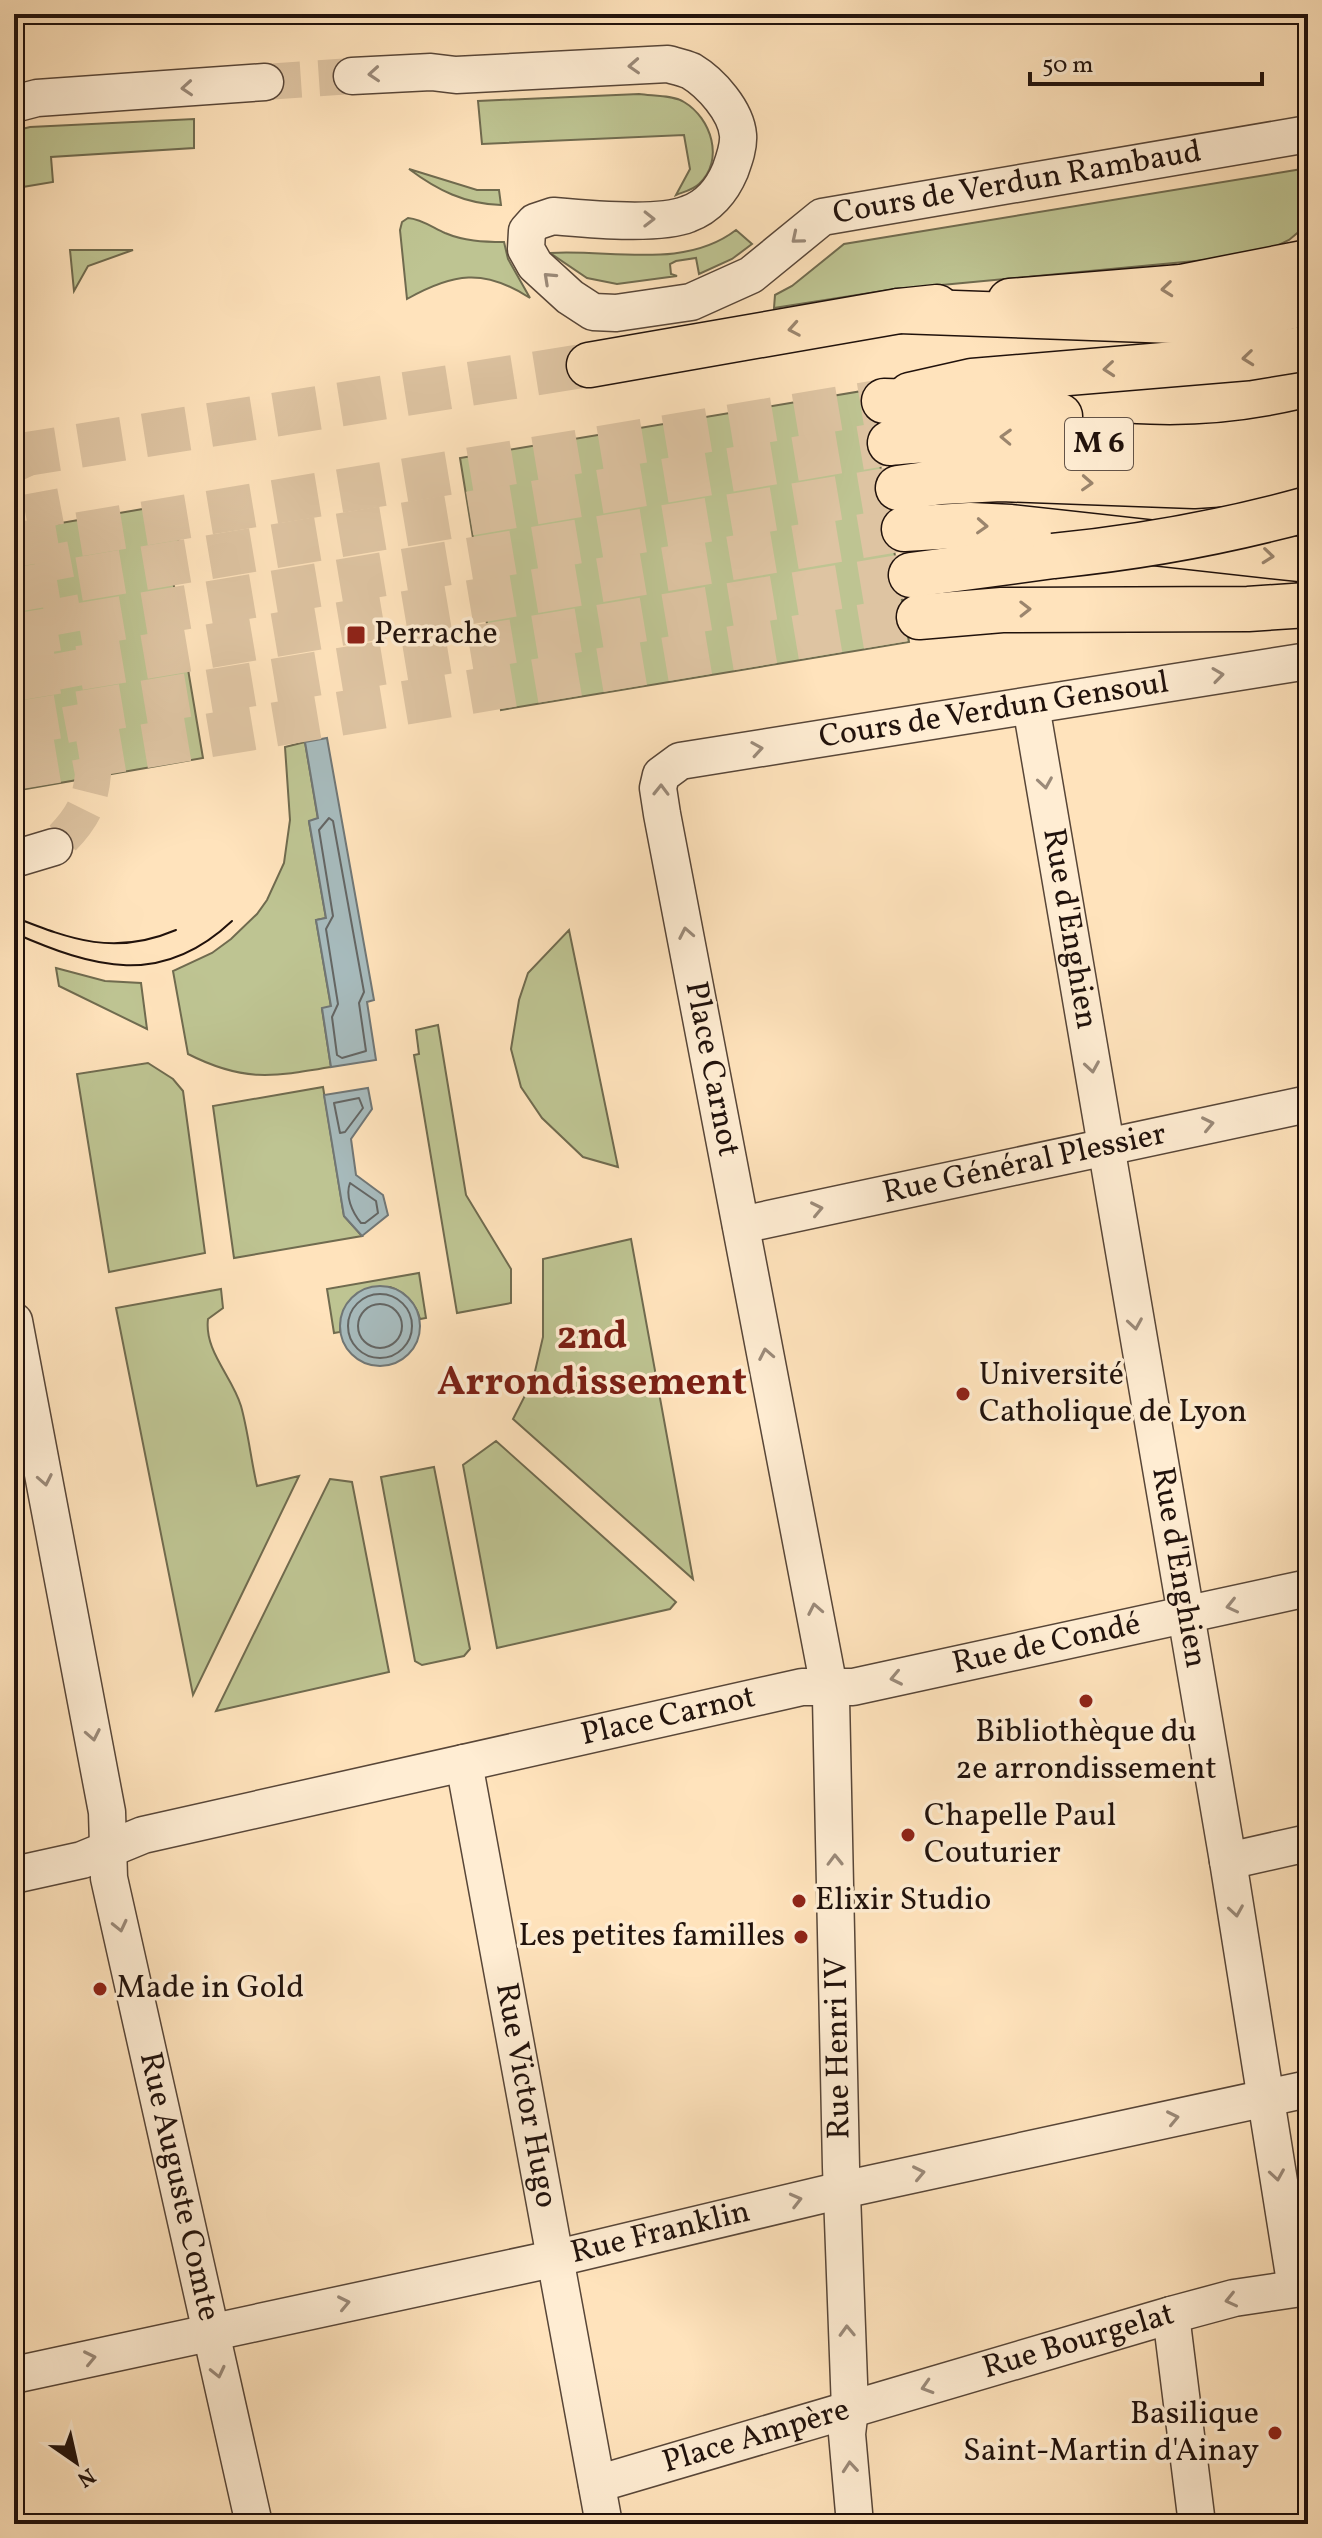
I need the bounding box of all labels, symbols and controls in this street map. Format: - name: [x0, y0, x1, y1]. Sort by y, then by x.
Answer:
- scale bar: [1030, 36, 1262, 86]
- text: 50 m: [1042, 49, 1094, 83]
- one-way arrow: [627, 57, 640, 74]
- one-way arrow: [367, 66, 380, 83]
- one-way arrow: [180, 79, 193, 96]
- street label: Cours de Verdun Rambaud: [830, 131, 1205, 237]
- one-way arrow: [643, 211, 656, 228]
- one-way arrow: [791, 228, 806, 243]
- one-way arrow: [544, 273, 559, 287]
- one-way arrow: [1160, 280, 1173, 297]
- one-way arrow: [787, 320, 801, 337]
- one-way arrow: [1241, 349, 1254, 366]
- one-way arrow: [1102, 360, 1115, 377]
- road number: M 6: [1065, 418, 1133, 470]
- one-way arrow: [999, 429, 1012, 446]
- one-way arrow: [1081, 475, 1094, 492]
- one-way arrow: [976, 517, 989, 534]
- one-way arrow: [1262, 547, 1275, 564]
- one-way arrow: [1019, 600, 1032, 618]
- place label: Perrache: [374, 613, 498, 657]
- marker: Perrache: [345, 624, 367, 646]
- street label: Cours de Verdun Gensoul: [816, 661, 1172, 761]
- one-way arrow: [1211, 667, 1225, 684]
- one-way arrow: [750, 741, 764, 758]
- one-way arrow: [1036, 776, 1053, 790]
- one-way arrow: [652, 783, 669, 796]
- street label: Rue d'Enghien: [1030, 825, 1108, 1033]
- one-way arrow: [678, 927, 695, 940]
- street label: Place Carnot: [672, 978, 750, 1160]
- one-way arrow: [1083, 1060, 1100, 1074]
- street label: Rue Général Plessier: [879, 1113, 1170, 1216]
- one-way arrow: [1201, 1116, 1215, 1133]
- one-way arrow: [810, 1201, 824, 1218]
- district label: 2nd Arrondissement: [437, 1310, 747, 1412]
- one-way arrow: [1126, 1317, 1143, 1330]
- one-way arrow: [758, 1347, 775, 1361]
- place label: Université Catholique de Lyon: [979, 1354, 1247, 1435]
- marker: Université Catholique de Lyon: [954, 1385, 972, 1403]
- street label: Rue d'Enghien: [1139, 1464, 1217, 1671]
- one-way arrow: [35, 1473, 52, 1486]
- one-way arrow: [1226, 1597, 1239, 1614]
- one-way arrow: [807, 1603, 824, 1616]
- street label: Rue de Condé: [948, 1603, 1145, 1687]
- one-way arrow: [889, 1669, 903, 1686]
- street label: Place Carnot: [577, 1676, 760, 1758]
- marker: Bibliothèque du 2e arrondissement: [1077, 1692, 1095, 1710]
- place label: Bibliothèque du 2e arrondissement: [955, 1711, 1217, 1792]
- one-way arrow: [83, 1728, 100, 1742]
- place label: Chapelle Paul Couturier: [924, 1795, 1116, 1876]
- marker: Chapelle Paul Couturier: [899, 1826, 917, 1844]
- one-way arrow: [826, 1853, 843, 1866]
- place label: Elixir Studio: [815, 1879, 991, 1923]
- marker: Elixir Studio: [790, 1892, 808, 1910]
- one-way arrow: [1226, 1904, 1243, 1918]
- place label: Les petites familles: [518, 1915, 785, 1959]
- one-way arrow: [111, 1919, 128, 1933]
- marker: Les petites familles: [792, 1928, 810, 1946]
- street label: Rue Henri IV: [815, 1956, 863, 2140]
- place label: Made in Gold: [116, 1967, 304, 2011]
- street label: Rue Victor Hugo: [483, 1979, 567, 2212]
- marker: Made in Gold: [91, 1980, 109, 1998]
- street label: Rue Auguste Comte: [127, 2048, 230, 2325]
- one-way arrow: [1165, 2110, 1179, 2127]
- one-way arrow: [911, 2165, 925, 2182]
- one-way arrow: [1268, 2168, 1285, 2182]
- street label: Rue Franklin: [567, 2191, 755, 2276]
- one-way arrow: [789, 2193, 803, 2210]
- one-way arrow: [1225, 2291, 1238, 2308]
- street label: Rue Bourgelat: [977, 2293, 1180, 2391]
- one-way arrow: [337, 2295, 351, 2312]
- one-way arrow: [839, 2324, 856, 2337]
- one-way arrow: [83, 2350, 97, 2367]
- one-way arrow: [209, 2364, 226, 2378]
- one-way arrow: [921, 2378, 935, 2394]
- street label: Place Ampère: [657, 2389, 855, 2485]
- place label: Basilique Saint-Martin d'Ainay: [963, 2393, 1259, 2474]
- north arrow: [36, 2422, 116, 2502]
- marker: Basilique Saint-Martin d'Ainay: [1266, 2424, 1284, 2442]
- text: N: [70, 2459, 101, 2494]
- one-way arrow: [841, 2460, 858, 2473]

